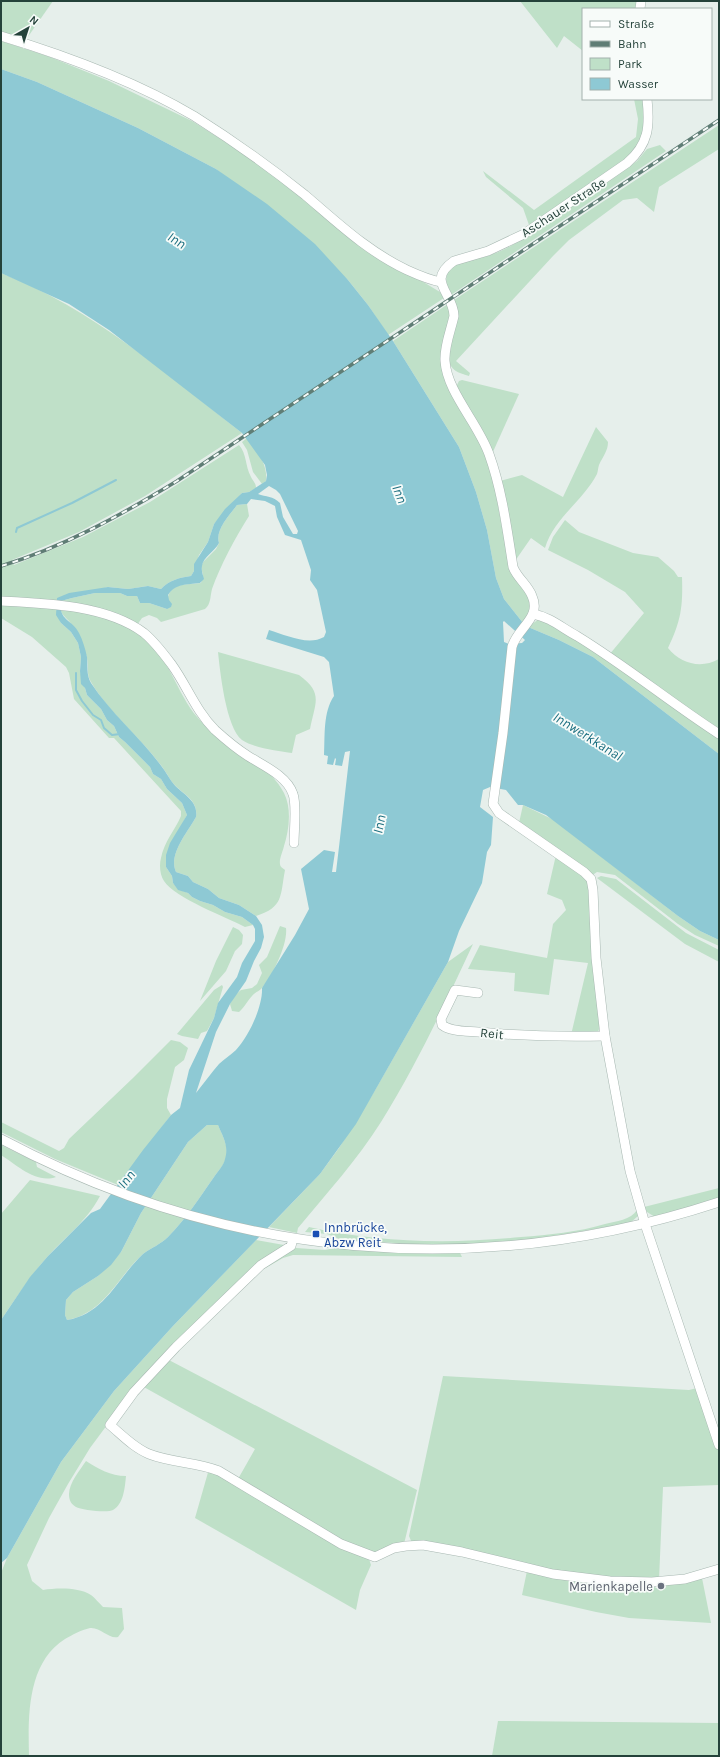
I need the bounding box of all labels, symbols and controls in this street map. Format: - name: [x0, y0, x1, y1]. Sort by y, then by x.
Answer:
- north arrow: [8, 8, 48, 48]
- legend: [582, 8, 712, 100]
- text: N: [27, 13, 41, 28]
- text: Straße: [618, 17, 654, 31]
- text: Bahn: [618, 37, 647, 51]
- text: Park: [618, 57, 643, 71]
- text: Wasser: [618, 77, 659, 91]
- street label: Aschauer Straße: [518, 174, 609, 240]
- water label: Inn: [164, 228, 189, 253]
- water label: Inn: [388, 482, 411, 506]
- water label: Innwerkkanal: [550, 708, 626, 765]
- water label: Inn: [369, 813, 390, 835]
- street label: Reit: [480, 1025, 504, 1042]
- water label: Inn: [114, 1167, 139, 1192]
- place label: Innbrücke, Abzw Reit: [324, 1220, 387, 1250]
- marker: Innbrücke, Abzw Reit: [311, 1229, 321, 1239]
- place label: Marienkapelle: [569, 1579, 653, 1594]
- marker: Marienkapelle: [656, 1581, 666, 1591]

